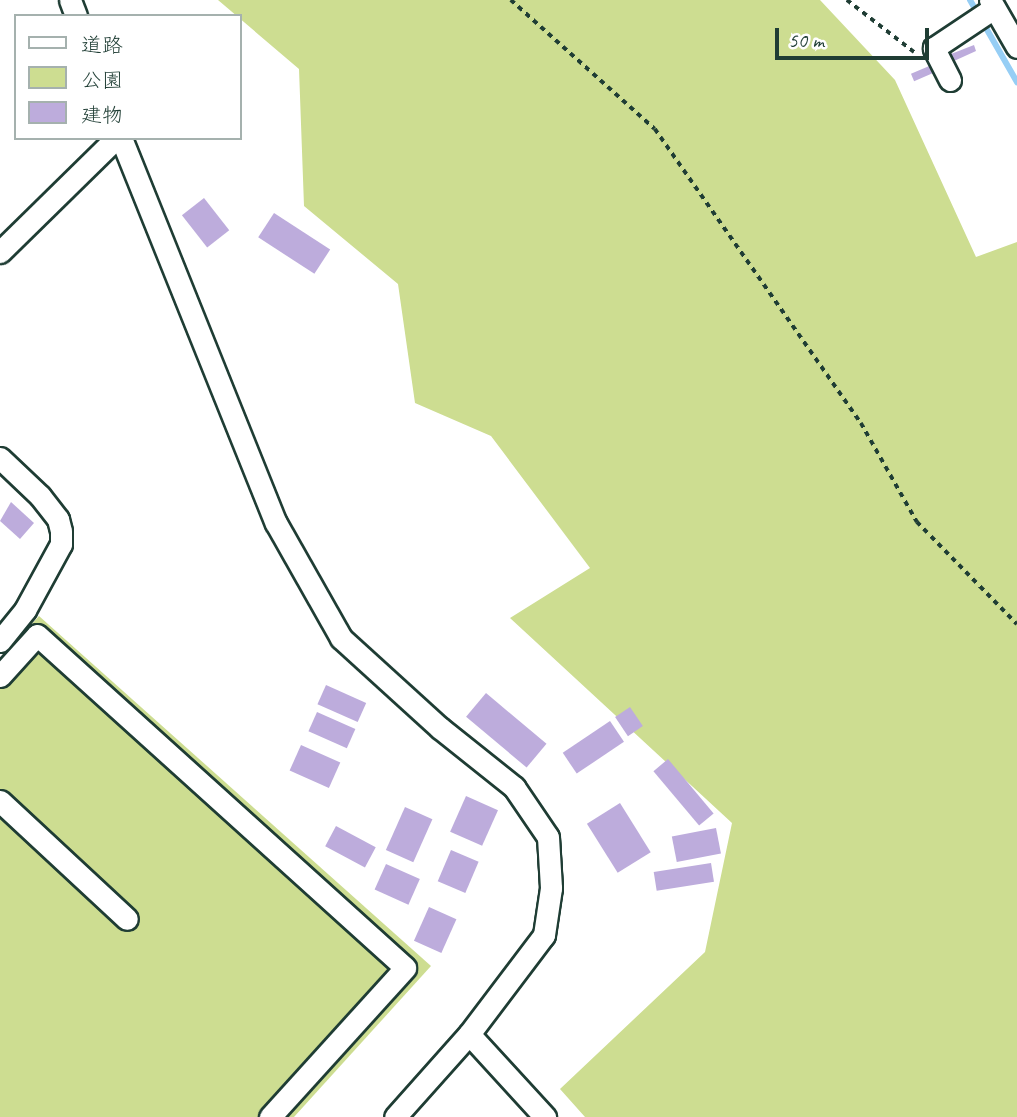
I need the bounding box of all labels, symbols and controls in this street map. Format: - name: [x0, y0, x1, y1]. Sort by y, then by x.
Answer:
- legend: [14, 14, 242, 140]
- scale bar: [779, 14, 933, 58]
- text: 50 m: [788, 27, 824, 53]
- text: 道路: [81, 32, 123, 58]
- text: 公園: [81, 67, 123, 93]
- text: 建物: [81, 102, 123, 128]

